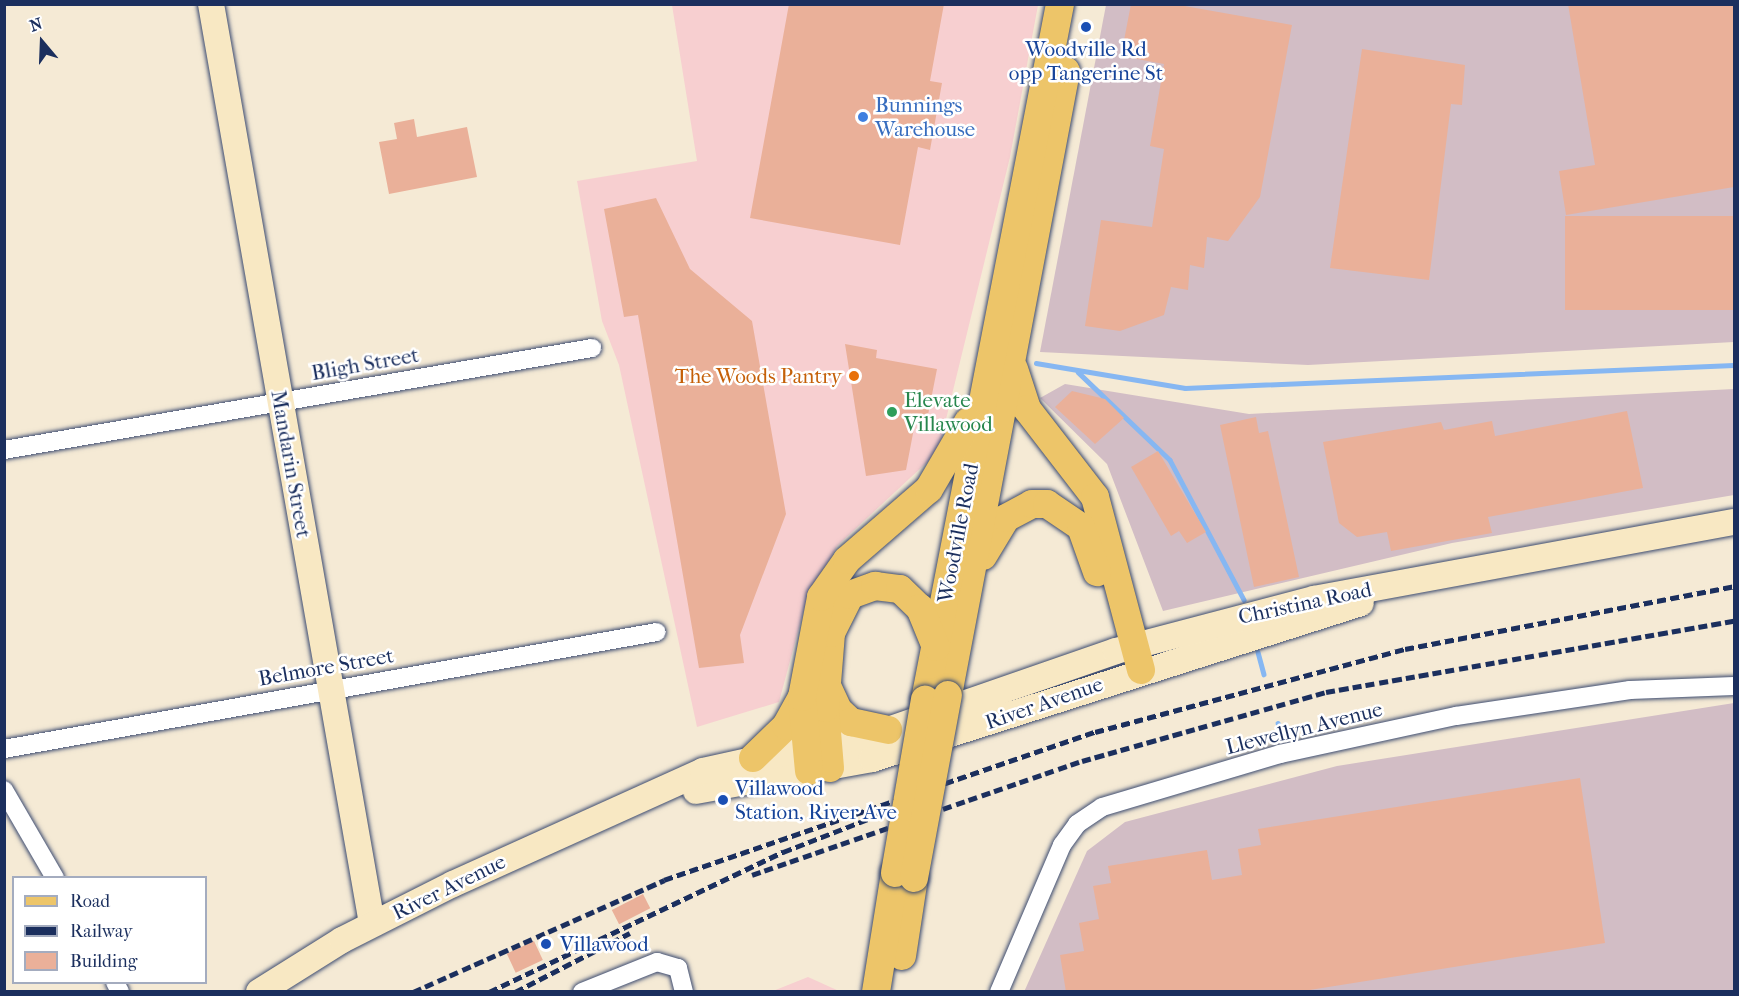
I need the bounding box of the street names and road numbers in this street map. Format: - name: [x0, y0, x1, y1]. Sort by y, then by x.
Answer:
- street label: Bligh Street: [309, 342, 421, 386]
- street label: Mandarin Street: [266, 388, 316, 540]
- street label: Woodville Road: [932, 461, 984, 605]
- street label: Christina Road: [1236, 577, 1374, 629]
- street label: Belmore Street: [256, 643, 396, 691]
- street label: River Avenue: [982, 671, 1106, 735]
- street label: Llewellyn Avenue: [1223, 696, 1385, 760]
- street label: River Avenue: [388, 849, 510, 925]

